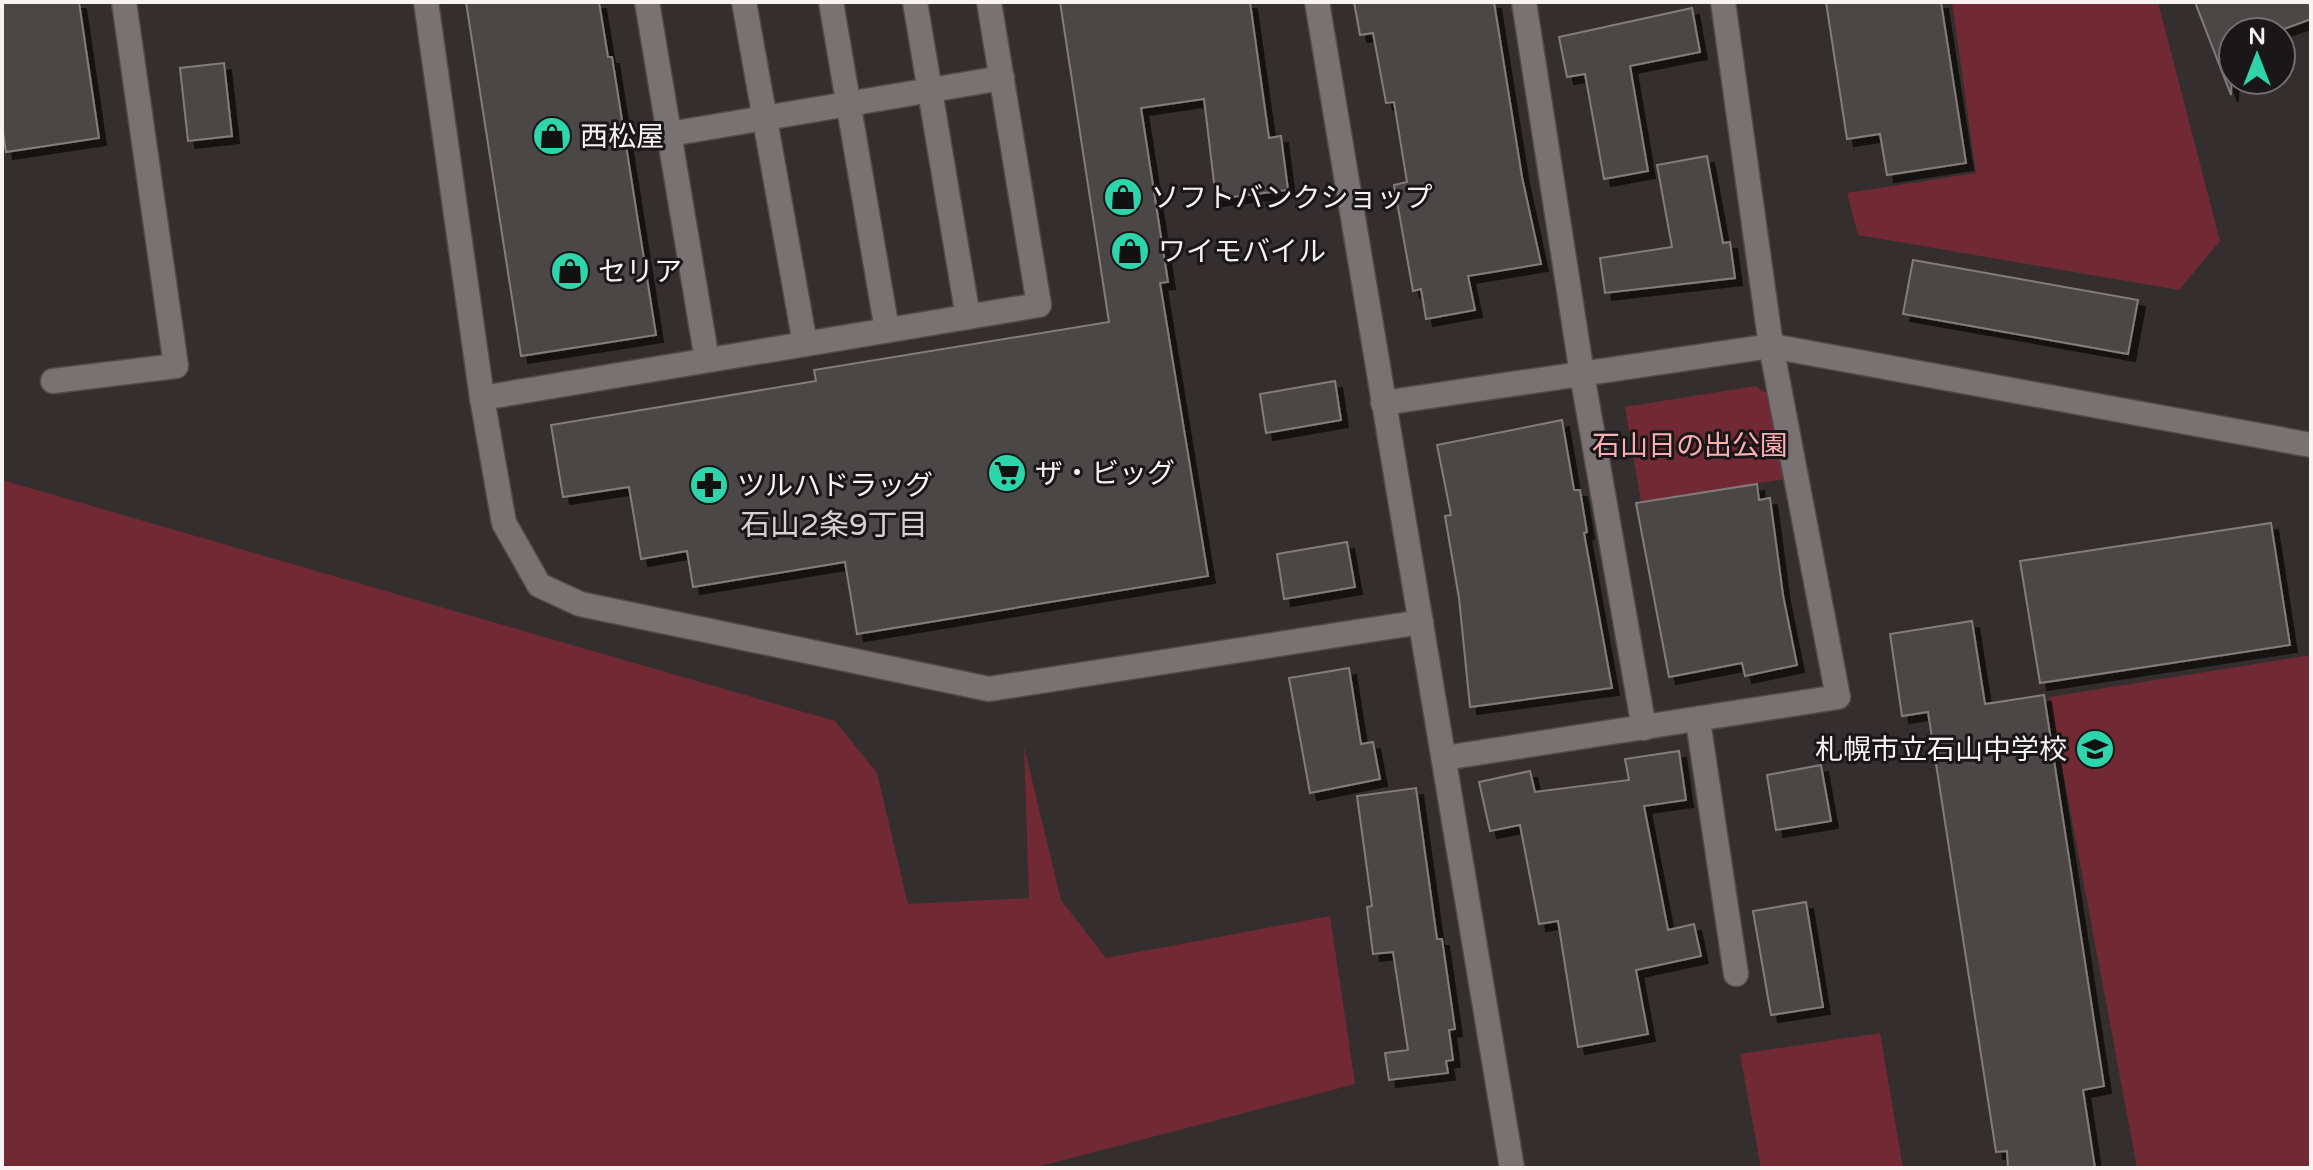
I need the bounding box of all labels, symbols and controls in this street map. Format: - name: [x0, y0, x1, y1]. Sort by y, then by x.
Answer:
- north arrow: [2217, 16, 2297, 96]
- text: N: [2248, 24, 2266, 50]
- shop icon: 西松屋: [531, 115, 573, 157]
- place label: 西松屋: [580, 120, 664, 154]
- shop icon: ソフトバンクショップ: [1102, 176, 1144, 218]
- place label: ソフトバンクショップ: [1151, 181, 1432, 215]
- shop icon: ワイモバイル: [1109, 230, 1151, 272]
- place label: ワイモバイル: [1158, 235, 1326, 269]
- shop icon: セリア: [549, 250, 591, 292]
- place label: セリア: [598, 255, 682, 289]
- park label: 石山日の出公園: [1592, 429, 1788, 463]
- supermarket icon: ザ・ビッグ: [986, 452, 1028, 494]
- place label: ザ・ビッグ: [1035, 457, 1175, 491]
- pharmacy icon: ツルハドラッグ: [688, 464, 730, 506]
- place label: ツルハドラッグ: [737, 469, 933, 503]
- district label: 石山2条9丁目: [740, 507, 928, 544]
- school or university icon: 札幌市立石山中学校: [2074, 728, 2116, 770]
- place label: 札幌市立石山中学校: [1815, 733, 2067, 767]

